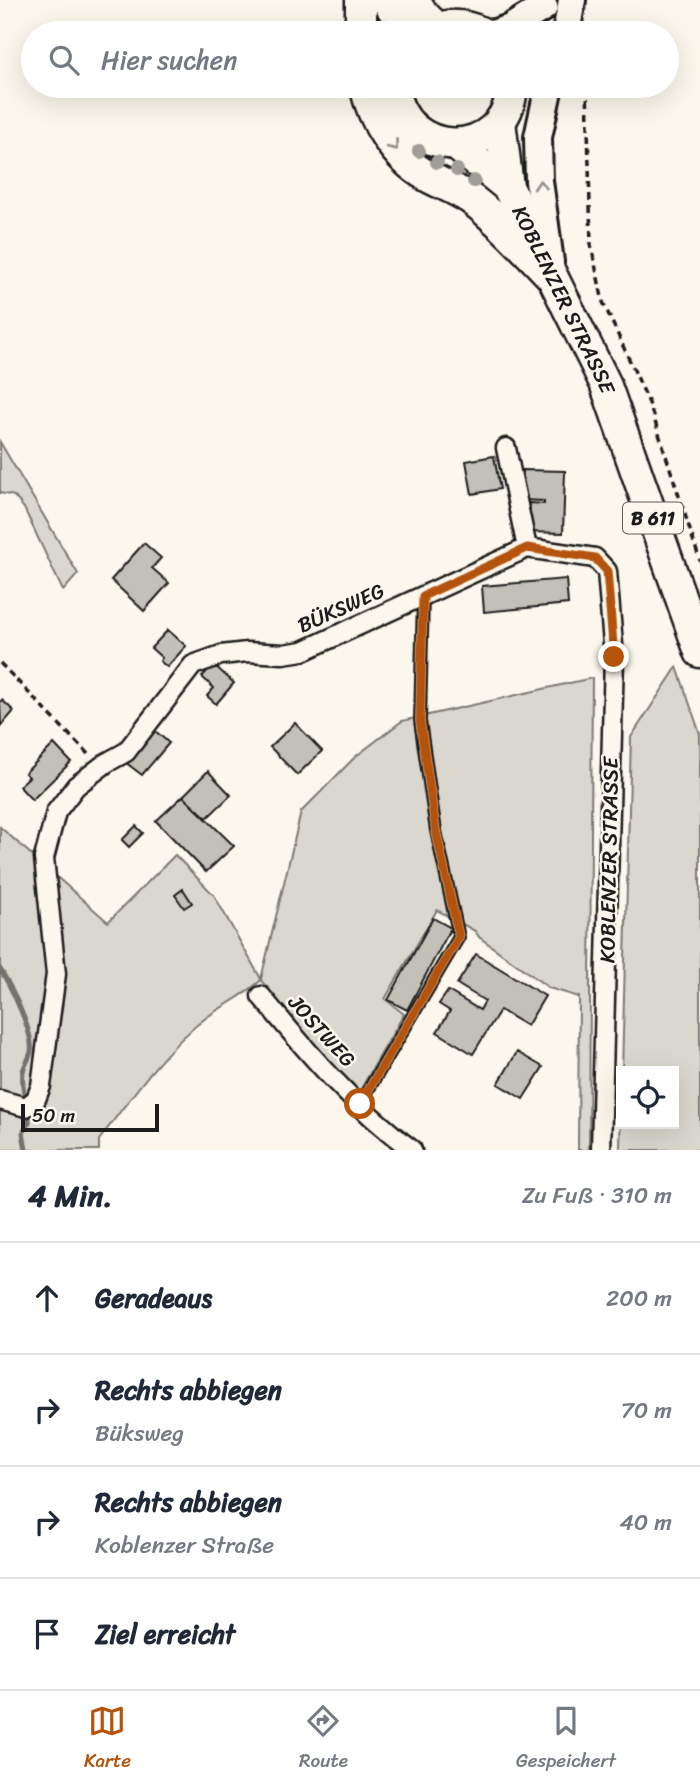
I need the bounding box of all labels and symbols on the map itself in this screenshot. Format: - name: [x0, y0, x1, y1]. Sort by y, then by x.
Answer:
- one-way arrow: [386, 138, 398, 151]
- one-way arrow: [533, 180, 548, 191]
- street label: KOBLENZER STRASSE: [501, 199, 627, 400]
- road number: B 611: [623, 503, 683, 534]
- street label: BÜKSWEG: [291, 572, 391, 644]
- route end: [598, 641, 629, 672]
- street label: KOBLENZER STRASSE: [588, 755, 630, 963]
- street label: JOSTWEG: [278, 985, 366, 1076]
- route start: [344, 1088, 375, 1119]
- scale bar: [21, 1101, 159, 1133]

